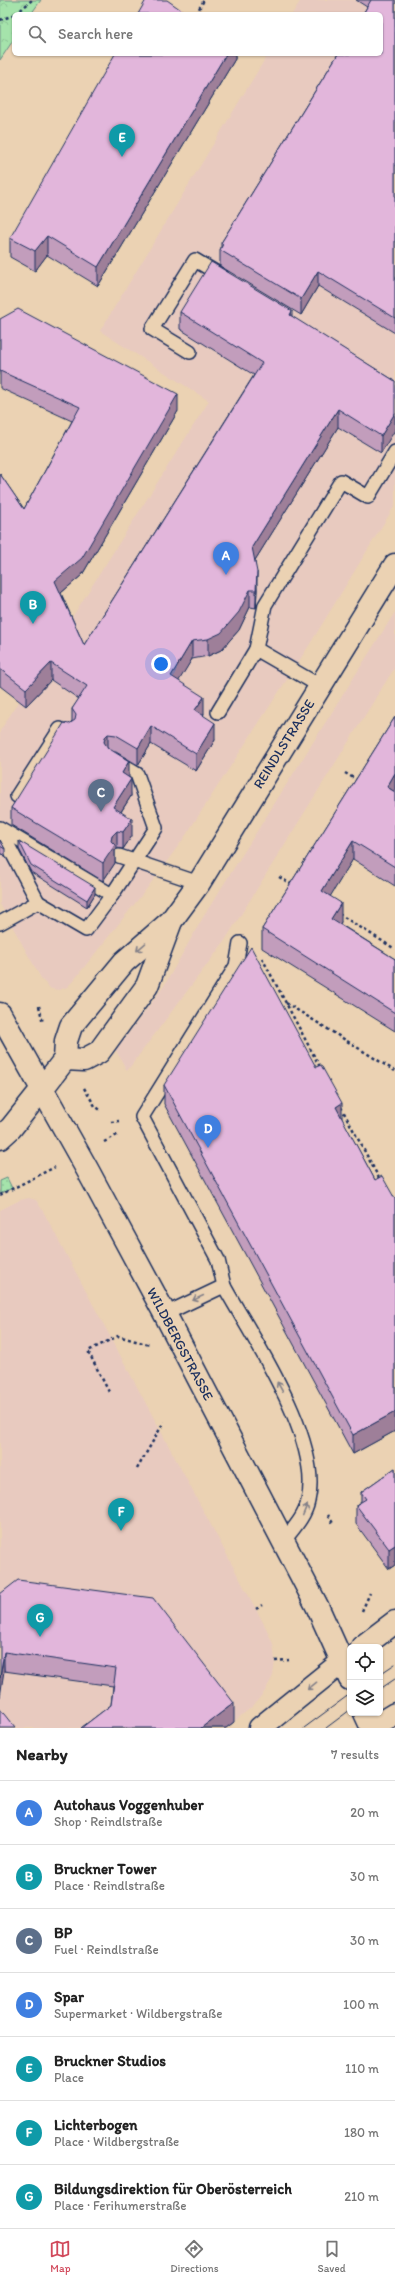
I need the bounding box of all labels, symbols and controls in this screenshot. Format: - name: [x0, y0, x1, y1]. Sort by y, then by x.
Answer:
- search box: [12, 12, 383, 56]
- icon: search: [26, 23, 48, 45]
- text: Search here: [58, 25, 133, 43]
- pin: E: [109, 124, 135, 157]
- pin: A: [213, 542, 239, 575]
- pin: B: [20, 591, 46, 624]
- your location: [151, 654, 171, 674]
- street label: REINDLSTRASSE: [250, 696, 318, 792]
- pin: C: [88, 779, 114, 812]
- one-way arrow: [136, 942, 147, 951]
- pin: D: [195, 1115, 221, 1148]
- street label: WILDBERGSTRASSE: [143, 1285, 217, 1404]
- one-way arrow: [193, 1295, 205, 1302]
- one-way arrow: [275, 1381, 283, 1393]
- pin: F: [108, 1498, 134, 1531]
- one-way arrow: [301, 1505, 309, 1517]
- pin: G: [27, 1604, 53, 1637]
- map controls: [347, 1644, 383, 1716]
- button: locate: [347, 1644, 383, 1680]
- button: layers: [347, 1680, 383, 1716]
- one-way arrow: [306, 1682, 317, 1691]
- text: Nearby: [16, 1744, 68, 1764]
- text: 7 results: [331, 1747, 379, 1762]
- text: Autohaus Voggenhuber: [54, 1796, 204, 1814]
- text: A: [25, 1805, 33, 1820]
- text: 20 m: [350, 1805, 379, 1820]
- text: Shop · Reindlstraße: [54, 1814, 162, 1829]
- text: Bruckner Tower: [54, 1860, 157, 1878]
- text: B: [25, 1869, 33, 1884]
- text: 30 m: [350, 1869, 379, 1884]
- text: Place · Reindlstraße: [54, 1878, 165, 1893]
- text: BP: [54, 1924, 72, 1942]
- text: C: [25, 1933, 33, 1948]
- text: 30 m: [350, 1933, 379, 1948]
- text: Fuel · Reindlstraße: [54, 1942, 159, 1957]
- text: Spar: [54, 1988, 84, 2006]
- text: D: [25, 1997, 33, 2012]
- text: 100 m: [343, 1997, 379, 2012]
- text: Supermarket · Wildbergstraße: [54, 2006, 222, 2021]
- text: Bruckner Studios: [54, 2052, 166, 2070]
- text: E: [25, 2061, 33, 2076]
- text: 110 m: [345, 2061, 379, 2076]
- text: Place: [54, 2070, 84, 2085]
- text: Lichterbogen: [54, 2116, 138, 2134]
- text: F: [26, 2125, 32, 2140]
- text: 180 m: [344, 2125, 379, 2140]
- text: Place · Wildbergstraße: [54, 2134, 179, 2149]
- text: Bildungsdirektion für Oberösterreich: [54, 2180, 292, 2198]
- text: G: [25, 2189, 33, 2204]
- text: 210 m: [344, 2189, 379, 2204]
- text: Place · Ferihumerstraße: [54, 2198, 187, 2213]
- tab: Map: [49, 2238, 71, 2275]
- tab: Directions: [170, 2238, 219, 2275]
- tab: Saved: [317, 2238, 346, 2275]

